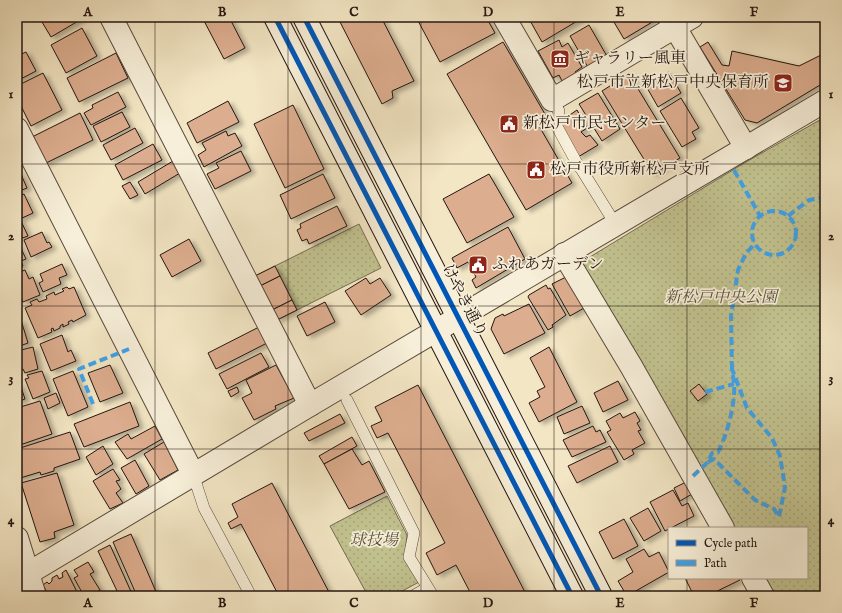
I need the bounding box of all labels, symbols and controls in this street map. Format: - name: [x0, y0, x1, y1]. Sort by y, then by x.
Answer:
- text: A: [83, 4, 94, 21]
- text: B: [218, 4, 227, 21]
- text: C: [349, 4, 359, 21]
- text: D: [483, 4, 494, 21]
- text: E: [615, 4, 625, 21]
- text: F: [750, 4, 759, 21]
- museum icon: ギャラリー風車: [549, 48, 571, 70]
- place label: ギャラリー風車: [574, 49, 686, 69]
- school or university icon: 松戸市立新松戸中央保育所: [772, 72, 794, 94]
- place label: 松戸市立新松戸中央保育所: [577, 73, 769, 93]
- text: 1: [9, 86, 14, 103]
- text: 1: [829, 86, 834, 103]
- public building icon: 新松戸市民センター: [498, 113, 520, 135]
- place label: 新松戸市民センター: [523, 114, 666, 134]
- public building icon: 松戸市役所新松戸支所: [525, 159, 547, 181]
- place label: 松戸市役所新松戸支所: [550, 160, 710, 180]
- text: 2: [8, 228, 14, 245]
- text: 2: [828, 228, 834, 245]
- public building icon: ふれあガーデン: [467, 254, 489, 276]
- place label: ふれあガーデン: [492, 255, 604, 275]
- street label: けやき通り: [437, 261, 491, 341]
- park label: 新松戸中央公園: [665, 288, 780, 308]
- text: 3: [9, 370, 14, 387]
- text: 3: [829, 370, 834, 387]
- text: 4: [8, 512, 15, 529]
- text: 4: [828, 512, 835, 529]
- legend: [668, 527, 808, 579]
- park label: 球技場: [350, 531, 400, 551]
- text: Cycle path: [704, 536, 758, 552]
- text: Path: [704, 556, 727, 571]
- text: A: [83, 595, 94, 612]
- text: B: [218, 595, 227, 612]
- text: C: [349, 595, 359, 612]
- text: D: [483, 595, 494, 612]
- text: E: [615, 595, 625, 612]
- text: F: [750, 595, 759, 612]

